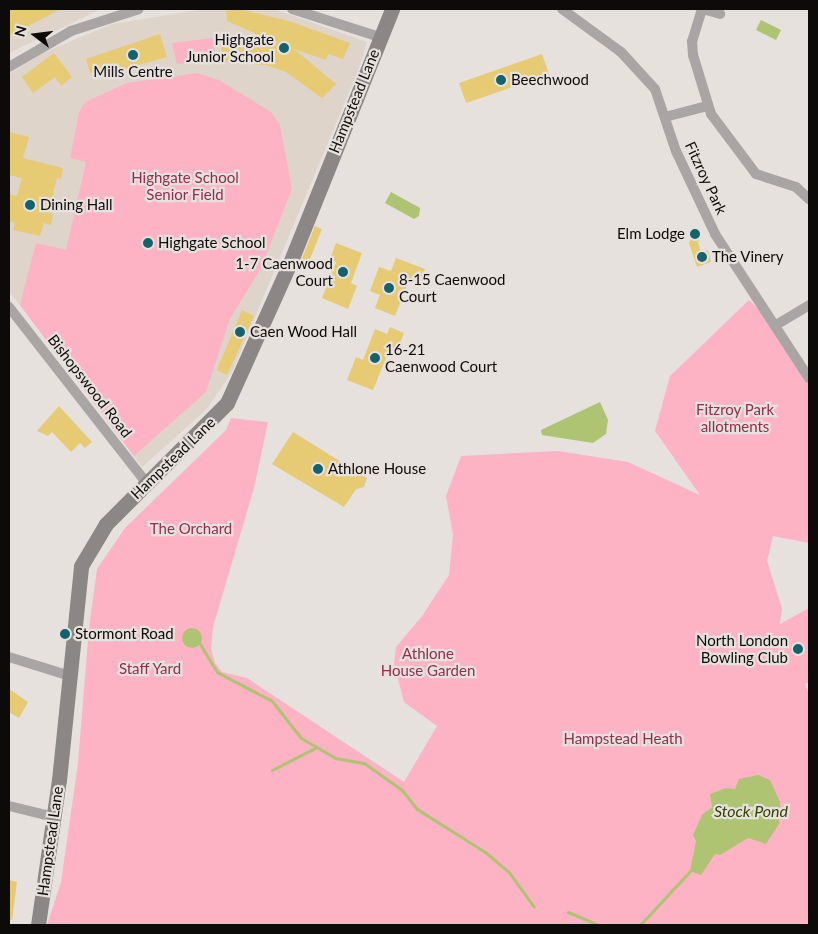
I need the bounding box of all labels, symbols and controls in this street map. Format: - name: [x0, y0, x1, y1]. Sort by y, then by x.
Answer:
- north arrow: [10, 10, 60, 60]
- text: N: [10, 24, 30, 38]
- place label: Highgate Junior School: [186, 30, 274, 65]
- marker: Highgate Junior School: [278, 42, 290, 54]
- street label: Hampstead Lane: [325, 46, 383, 156]
- marker: Mills Centre: [127, 49, 139, 61]
- place label: Mills Centre: [93, 63, 173, 81]
- place label: Beechwood: [511, 71, 589, 89]
- marker: Beechwood: [495, 74, 507, 86]
- street label: Fitzroy Park: [681, 139, 731, 217]
- park label: Highgate School Senior Field: [131, 168, 239, 203]
- place label: Dining Hall: [40, 196, 113, 214]
- marker: Dining Hall: [24, 199, 36, 211]
- place label: Elm Lodge: [617, 225, 685, 243]
- marker: Elm Lodge: [689, 228, 701, 240]
- place label: Highgate School: [158, 234, 266, 252]
- marker: Highgate School: [142, 237, 154, 249]
- place label: The Vinery: [712, 248, 784, 266]
- marker: The Vinery: [696, 251, 708, 263]
- place label: 1-7 Caenwood Court: [235, 254, 333, 289]
- marker: 1-7 Caenwood Court: [337, 266, 349, 278]
- place label: 8-15 Caenwood Court: [399, 270, 505, 305]
- marker: 8-15 Caenwood Court: [383, 282, 395, 294]
- place label: Caen Wood Hall: [250, 323, 357, 341]
- marker: Caen Wood Hall: [234, 326, 246, 338]
- street label: Bishopswood Road: [44, 331, 136, 441]
- place label: 16-21 Caenwood Court: [385, 340, 497, 375]
- marker: 16-21 Caenwood Court: [369, 352, 381, 364]
- park label: Fitzroy Park allotments: [696, 400, 774, 435]
- street label: Hampstead Lane: [127, 413, 219, 503]
- place label: Athlone House: [328, 460, 426, 478]
- marker: Athlone House: [312, 463, 324, 475]
- park label: The Orchard: [150, 520, 232, 538]
- place label: Stormont Road: [75, 625, 174, 643]
- marker: Stormont Road: [59, 628, 71, 640]
- place label: North London Bowling Club: [696, 631, 788, 666]
- marker: North London Bowling Club: [792, 643, 804, 655]
- park label: Athlone House Garden: [381, 644, 475, 679]
- park label: Staff Yard: [118, 660, 182, 678]
- park label: Hampstead Heath: [563, 730, 683, 748]
- street label: Hampstead Lane: [33, 785, 67, 897]
- water label: Stock Pond: [714, 801, 788, 821]

